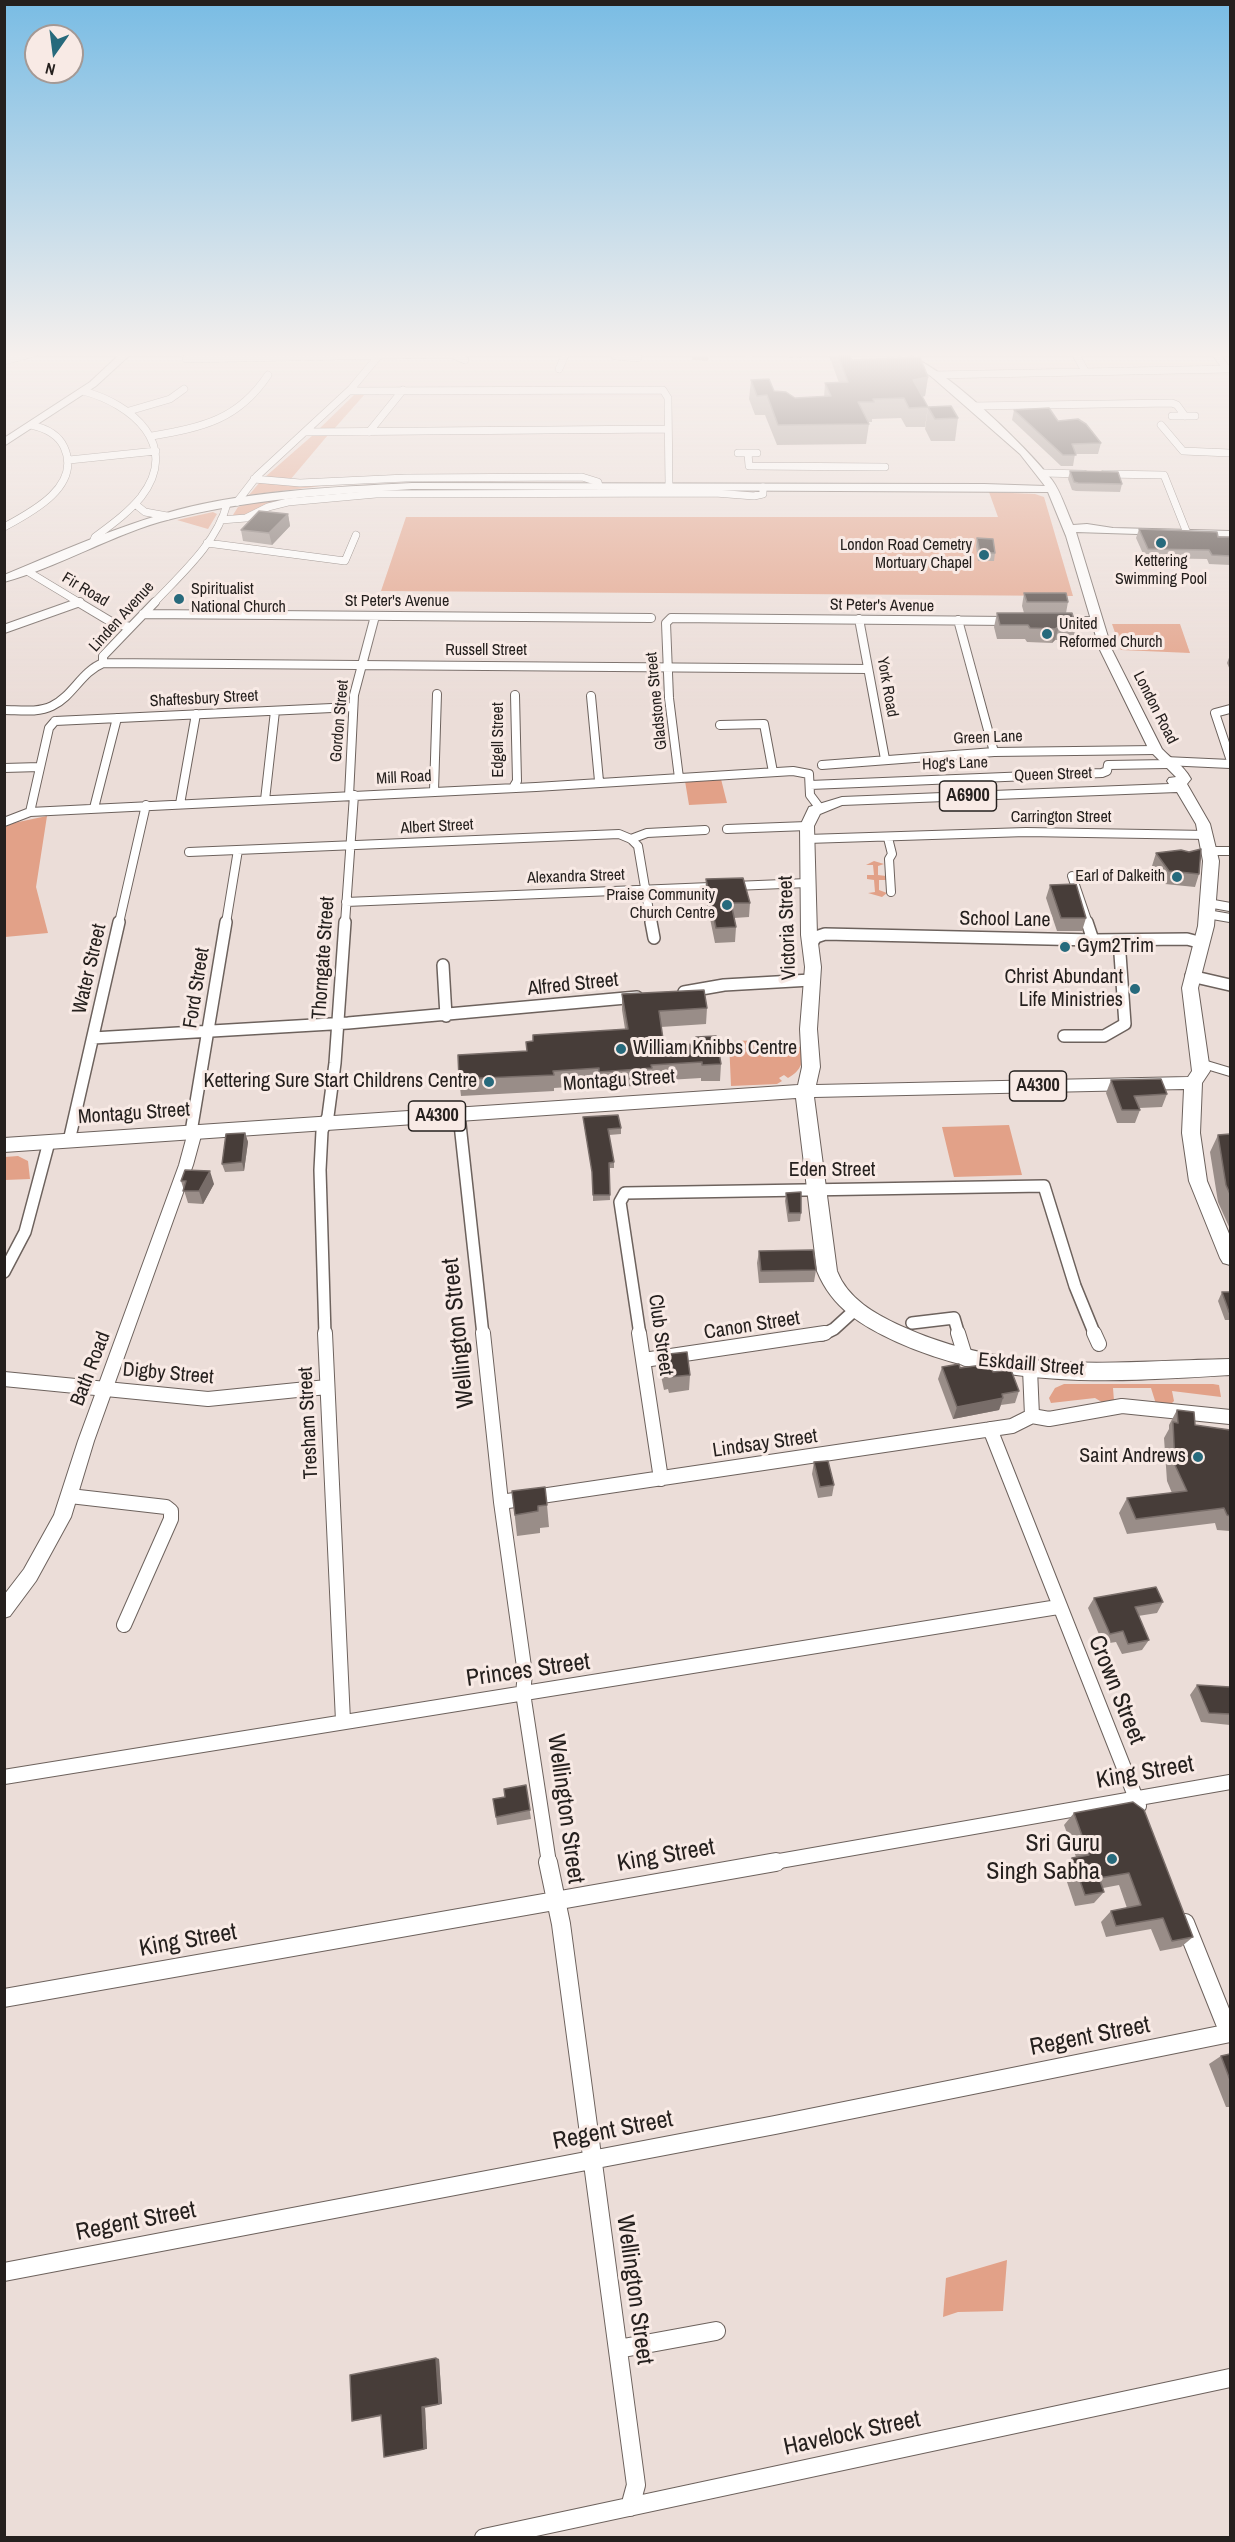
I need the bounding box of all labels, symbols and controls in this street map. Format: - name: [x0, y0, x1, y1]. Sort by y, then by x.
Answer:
- north arrow: [24, 24, 84, 84]
- text: N: [43, 58, 57, 81]
- place label: London Road Cemetry Mortuary Chapel: [840, 536, 972, 574]
- marker: Kettering Swimming Pool: [1154, 536, 1168, 550]
- marker: London Road Cemetry Mortuary Chapel: [977, 548, 991, 562]
- place label: Kettering Swimming Pool: [1115, 552, 1207, 590]
- street label: Fir Road: [58, 569, 112, 611]
- street label: Linden Avenue: [85, 578, 159, 656]
- place label: Spiritualist National Church: [191, 580, 286, 618]
- marker: Spiritualist National Church: [172, 592, 186, 606]
- street label: St Peter's Avenue: [345, 592, 449, 612]
- street label: St Peter's Avenue: [830, 595, 934, 617]
- place label: United Reformed Church: [1059, 615, 1163, 653]
- marker: United Reformed Church: [1040, 627, 1054, 641]
- street label: Russell Street: [445, 641, 527, 661]
- street label: Gladstone Street: [642, 651, 672, 751]
- street label: York Road: [872, 655, 902, 719]
- street label: London Road: [1129, 669, 1181, 747]
- street label: Gordon Street: [327, 679, 353, 763]
- street label: Shaftesbury Street: [149, 687, 259, 711]
- street label: Edgell Street: [489, 702, 509, 778]
- street label: Green Lane: [953, 727, 1023, 749]
- street label: Hog's Lane: [922, 753, 988, 775]
- street label: Queen Street: [1014, 764, 1092, 786]
- street label: Mill Road: [376, 767, 432, 789]
- road number: A6900: [940, 781, 996, 811]
- street label: Carrington Street: [1011, 808, 1111, 828]
- street label: Albert Street: [400, 816, 474, 838]
- street label: Alexandra Street: [527, 866, 625, 888]
- place label: Earl of Dalkeith: [1075, 867, 1165, 887]
- marker: Earl of Dalkeith: [1170, 870, 1184, 884]
- street label: Victoria Street: [774, 875, 802, 981]
- place label: Praise Community Church Centre: [606, 886, 715, 924]
- street label: Thorngate Street: [308, 896, 340, 1020]
- marker: Praise Community Church Centre: [720, 898, 734, 912]
- street label: School Lane: [959, 907, 1051, 933]
- street label: Water Street: [68, 922, 112, 1016]
- place label: Gym2Trim: [1077, 935, 1154, 959]
- marker: Gym2Trim: [1058, 940, 1072, 954]
- street label: Ford Street: [179, 946, 215, 1030]
- place label: Christ Abundant Life Ministries: [1004, 966, 1123, 1013]
- street label: Alfred Street: [526, 968, 620, 1002]
- marker: Christ Abundant Life Ministries: [1128, 982, 1142, 996]
- place label: William Knibbs Centre: [633, 1037, 797, 1061]
- marker: William Knibbs Centre: [614, 1042, 628, 1056]
- street label: Montagu Street: [562, 1065, 676, 1097]
- place label: Kettering Sure Start Childrens Centre: [204, 1070, 477, 1094]
- road number: A4300: [1010, 1071, 1066, 1101]
- marker: Kettering Sure Start Childrens Centre: [482, 1075, 496, 1089]
- street label: Montagu Street: [77, 1098, 191, 1130]
- road number: A4300: [408, 1101, 466, 1131]
- street label: Eden Street: [789, 1159, 875, 1183]
- street label: Wellington Street: [437, 1257, 481, 1409]
- street label: Club Street: [642, 1293, 678, 1377]
- street label: Canon Street: [702, 1307, 802, 1345]
- street label: Bath Road: [66, 1329, 116, 1409]
- street label: Eskdaill Street: [977, 1348, 1085, 1382]
- street label: Digby Street: [122, 1358, 214, 1390]
- street label: Tresham Street: [294, 1366, 324, 1480]
- street label: Lindsay Street: [711, 1425, 819, 1463]
- place label: Saint Andrews: [1079, 1445, 1186, 1469]
- marker: Saint Andrews: [1191, 1450, 1205, 1464]
- street label: Crown Street: [1081, 1631, 1151, 1749]
- street label: Princes Street: [464, 1648, 592, 1694]
- street label: Wellington Street: [540, 1732, 590, 1886]
- street label: King Street: [1094, 1750, 1196, 1796]
- place label: Sri Guru Singh Sabha: [986, 1831, 1100, 1887]
- street label: King Street: [615, 1833, 717, 1879]
- marker: Sri Guru Singh Sabha: [1105, 1852, 1119, 1866]
- street label: King Street: [137, 1918, 239, 1964]
- street label: Regent Street: [1028, 2011, 1152, 2063]
- street label: Regent Street: [551, 2105, 675, 2157]
- street label: Regent Street: [74, 2196, 198, 2248]
- street label: Wellington Street: [609, 2213, 659, 2367]
- street label: Havelock Street: [781, 2405, 923, 2463]

